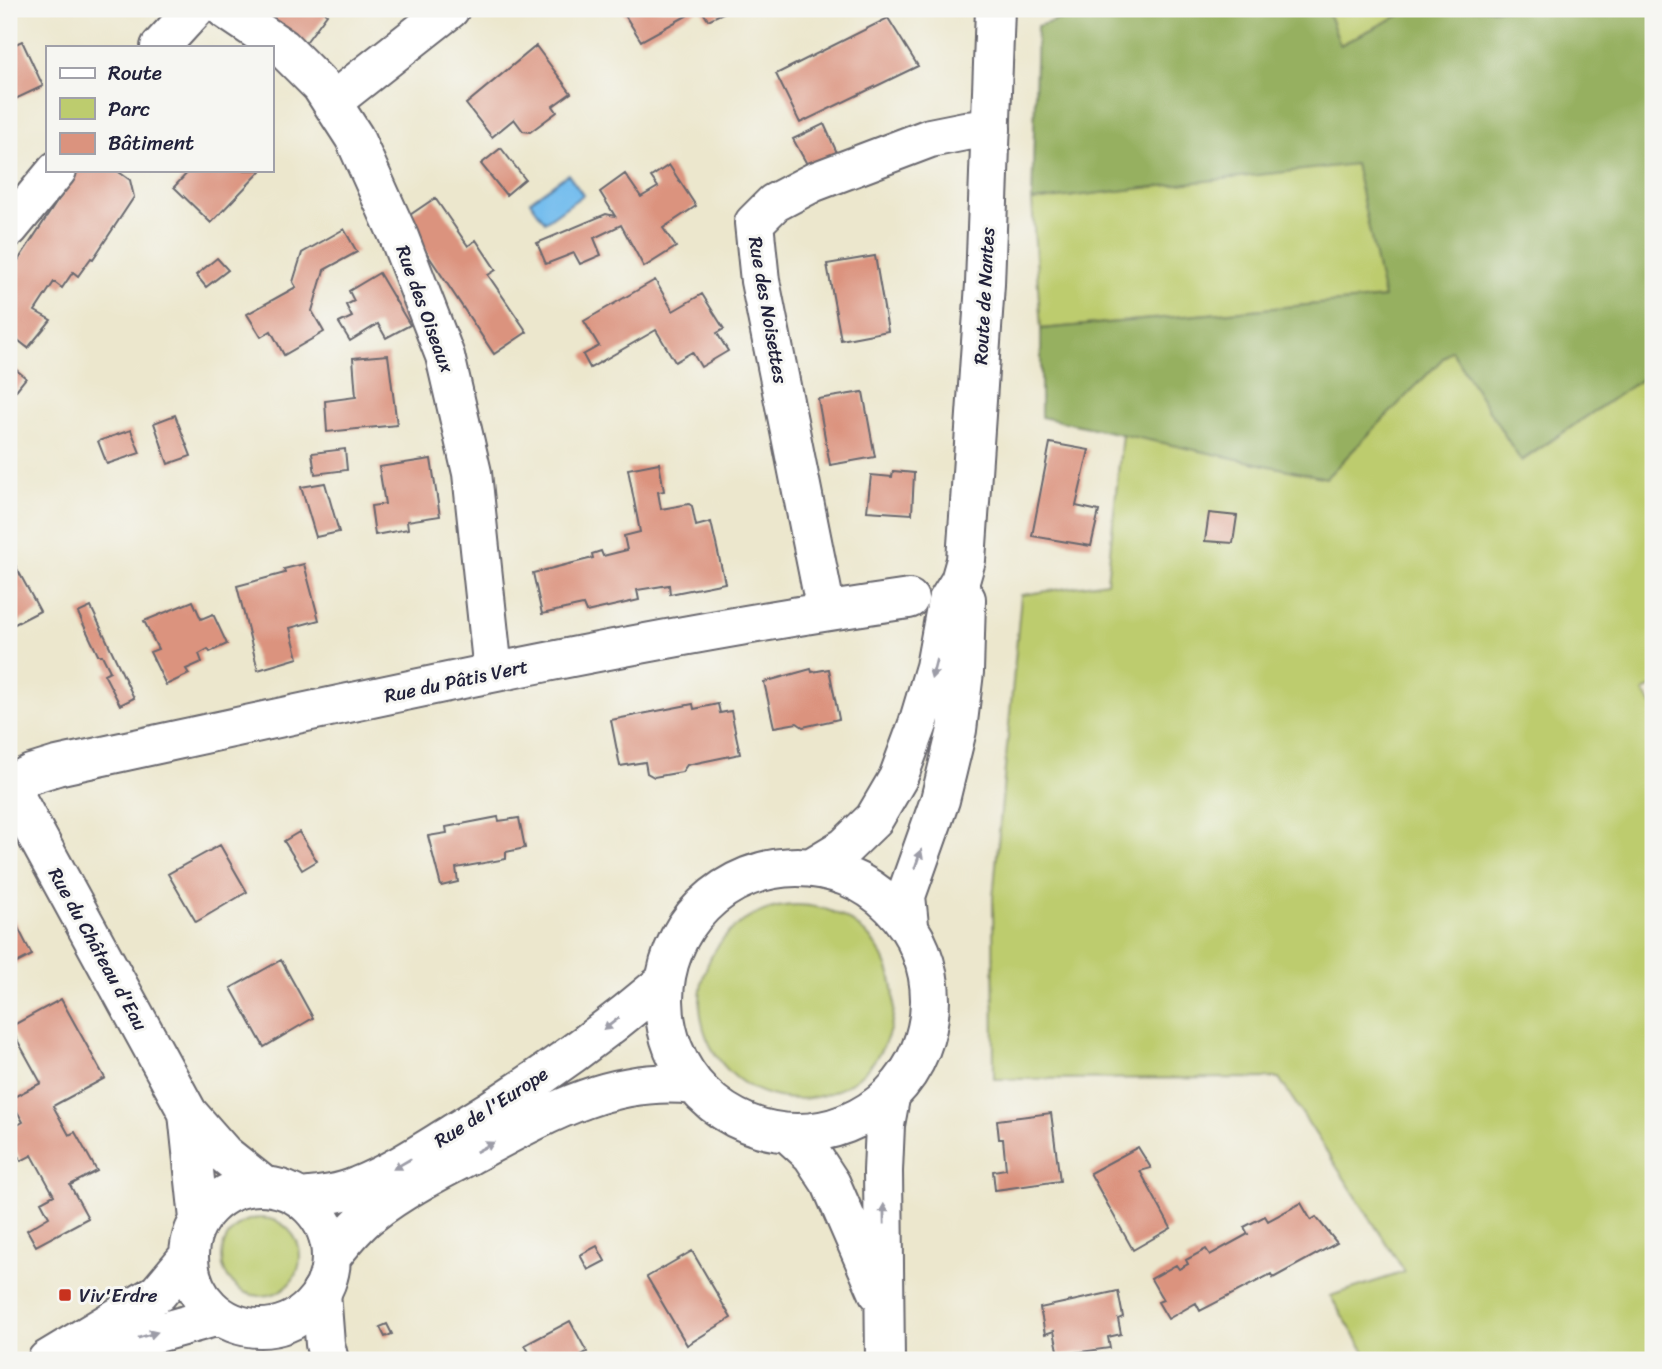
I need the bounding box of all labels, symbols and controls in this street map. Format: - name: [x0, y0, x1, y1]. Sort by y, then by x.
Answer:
- legend: [46, 46, 273, 172]
- text: Route: [108, 54, 162, 92]
- text: Parc: [108, 90, 150, 128]
- text: Bâtiment: [108, 124, 194, 162]
- street label: Route de Nantes: [964, 226, 1004, 366]
- street label: Rue des Noisettes: [739, 234, 797, 386]
- street label: Rue des Oiseaux: [387, 240, 463, 378]
- street label: Rue du Pâtis Vert: [381, 650, 531, 712]
- one-way arrow: [928, 658, 939, 680]
- one-way arrow: [913, 848, 924, 869]
- street label: Rue du Château d'Eau: [39, 861, 157, 1037]
- one-way arrow: [603, 1017, 621, 1032]
- street label: Rue de l'Europe: [427, 1058, 555, 1156]
- one-way arrow: [475, 1141, 494, 1153]
- one-way arrow: [392, 1158, 412, 1170]
- one-way arrow: [878, 1202, 889, 1224]
- place label: Viv'Erdre: [79, 1279, 158, 1312]
- marker: Viv'Erdre: [57, 1287, 73, 1303]
- one-way arrow: [137, 1329, 158, 1339]

